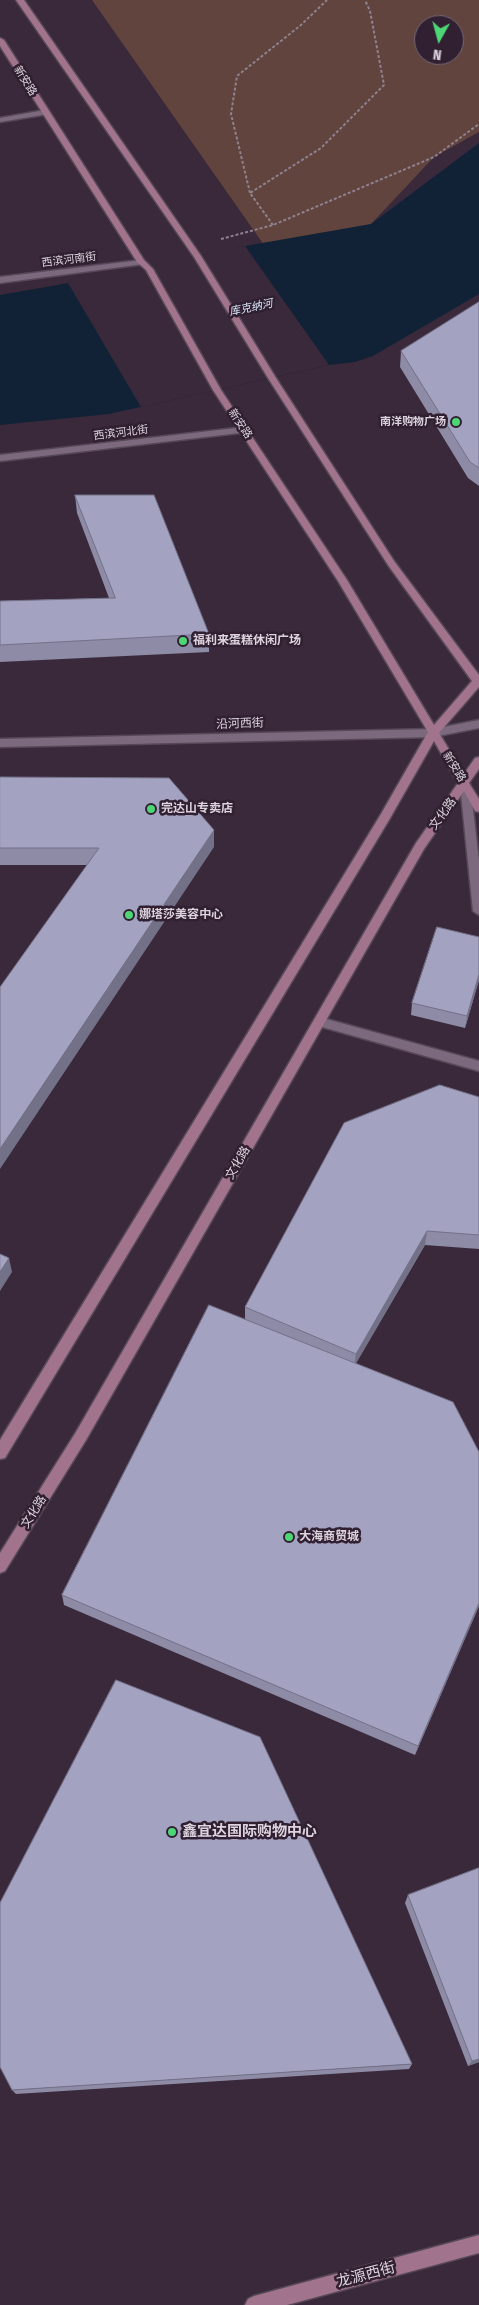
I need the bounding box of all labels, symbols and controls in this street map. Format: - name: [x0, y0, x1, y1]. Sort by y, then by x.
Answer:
- north arrow: [414, 15, 464, 65]
- text: N: [432, 45, 442, 63]
- street label: 新安路: [11, 64, 39, 98]
- street label: 西滨河南街: [41, 250, 97, 270]
- water label: 库克纳河: [228, 297, 274, 319]
- street label: 新安路: [225, 407, 255, 441]
- place label: 南洋购物广场: [380, 415, 446, 429]
- marker: 南洋购物广场: [450, 416, 462, 428]
- street label: 西滨河北街: [93, 423, 149, 443]
- place label: 福利来蛋糕休闲广场: [193, 634, 301, 648]
- marker: 福利来蛋糕休闲广场: [177, 635, 189, 647]
- street label: 沿河西街: [216, 716, 264, 732]
- street label: 新安路: [440, 750, 468, 784]
- street label: 文化路: [427, 795, 459, 833]
- place label: 完达山专卖店: [161, 802, 233, 816]
- marker: 完达山专卖店: [145, 803, 157, 815]
- place label: 娜塔莎美容中心: [139, 908, 223, 922]
- marker: 娜塔莎美容中心: [123, 909, 135, 921]
- street label: 文化路: [223, 1144, 253, 1182]
- street label: 文化路: [18, 1493, 50, 1531]
- place label: 大海商贸城: [299, 1530, 359, 1544]
- marker: 大海商贸城: [283, 1531, 295, 1543]
- place label: 鑫宜达国际购物中心: [182, 1823, 317, 1841]
- marker: 鑫宜达国际购物中心: [166, 1826, 178, 1838]
- street label: 龙源西街: [335, 2259, 397, 2291]

